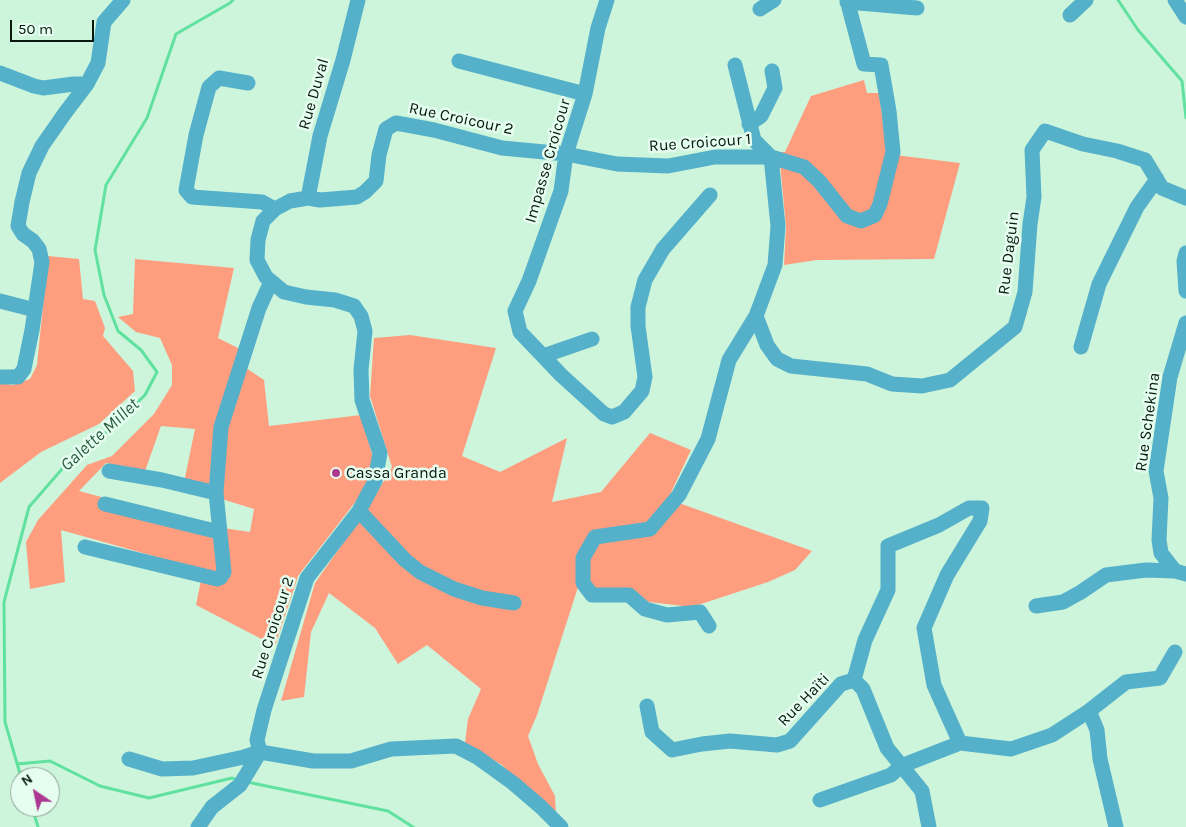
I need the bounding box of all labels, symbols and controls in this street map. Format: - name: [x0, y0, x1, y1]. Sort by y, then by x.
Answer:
- scale bar: [12, 10, 96, 42]
- text: 50 m: [18, 20, 53, 38]
- street label: Rue Duval: [295, 56, 333, 132]
- street label: Impasse Croicour: [521, 97, 575, 225]
- street label: Rue Croicour 2: [407, 99, 515, 139]
- street label: Rue Croicour 1: [648, 130, 752, 156]
- street label: Rue Daguin: [994, 210, 1024, 296]
- street label: Rue Schekina: [1132, 371, 1164, 473]
- water label: Galette Millet: [56, 394, 144, 476]
- place label: Cassa Granda: [346, 463, 447, 483]
- marker: Cassa Granda: [330, 467, 342, 479]
- street label: Rue Croicour 2: [247, 575, 299, 681]
- street label: Rue Haïti: [774, 669, 834, 731]
- north arrow: [10, 767, 60, 817]
- text: N: [18, 770, 36, 790]

